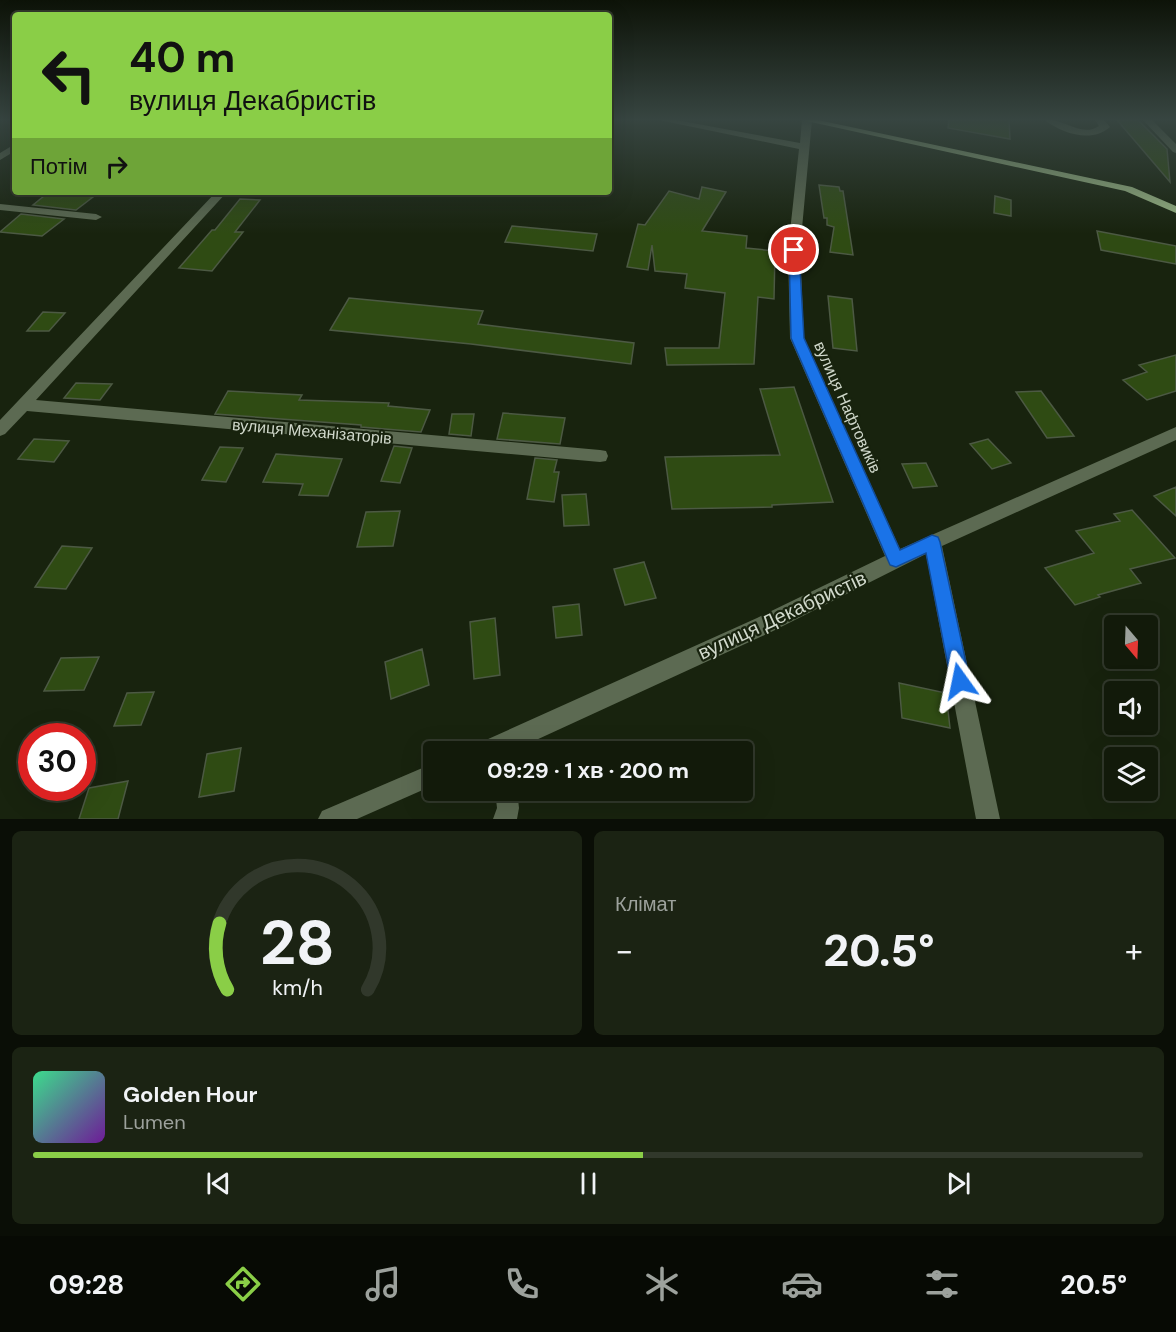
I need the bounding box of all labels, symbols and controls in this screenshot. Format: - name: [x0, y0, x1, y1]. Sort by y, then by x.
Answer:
- text: 40 m: [129, 30, 235, 85]
- icon: left: [30, 36, 108, 114]
- text: вулиця Декабристів: [129, 83, 376, 118]
- icon: right: [100, 150, 133, 183]
- text: Потім: [30, 152, 88, 181]
- pin: [768, 224, 819, 275]
- icon: arrive: [777, 233, 810, 266]
- street label: вулиця Нафтовиків: [809, 338, 886, 476]
- street label: вулиця Механізаторів: [231, 414, 393, 449]
- street label: вулиця Декабристів: [694, 565, 870, 665]
- north arrow: [1104, 615, 1158, 669]
- map controls: [1104, 615, 1158, 801]
- position arrow: [928, 649, 992, 713]
- button: sound: [1104, 681, 1158, 735]
- speed limit sign: 30: [18, 723, 96, 801]
- button: layers: [1104, 747, 1158, 801]
- text: 09:29 · 1 хв · 200 m: [487, 756, 689, 785]
- text: Клімат: [615, 891, 676, 917]
- text: 28: [259, 902, 335, 983]
- text: 20.5°: [823, 921, 935, 980]
- text: −: [615, 929, 633, 972]
- text: +: [1125, 929, 1143, 972]
- text: km/h: [272, 974, 322, 1002]
- text: Golden Hour: [123, 1080, 258, 1109]
- text: Lumen: [123, 1109, 186, 1135]
- icon: previous: [202, 1167, 235, 1200]
- icon: pause: [572, 1167, 605, 1200]
- icon: next: [942, 1167, 975, 1200]
- icon: directions: [222, 1263, 264, 1305]
- icon: music: [362, 1263, 404, 1305]
- icon: phone: [501, 1263, 543, 1305]
- icon: climate: [641, 1263, 683, 1305]
- icon: car: [781, 1263, 823, 1305]
- icon: filters: [921, 1263, 963, 1305]
- text: 09:28: [49, 1267, 124, 1302]
- text: 20.5°: [1060, 1267, 1127, 1302]

